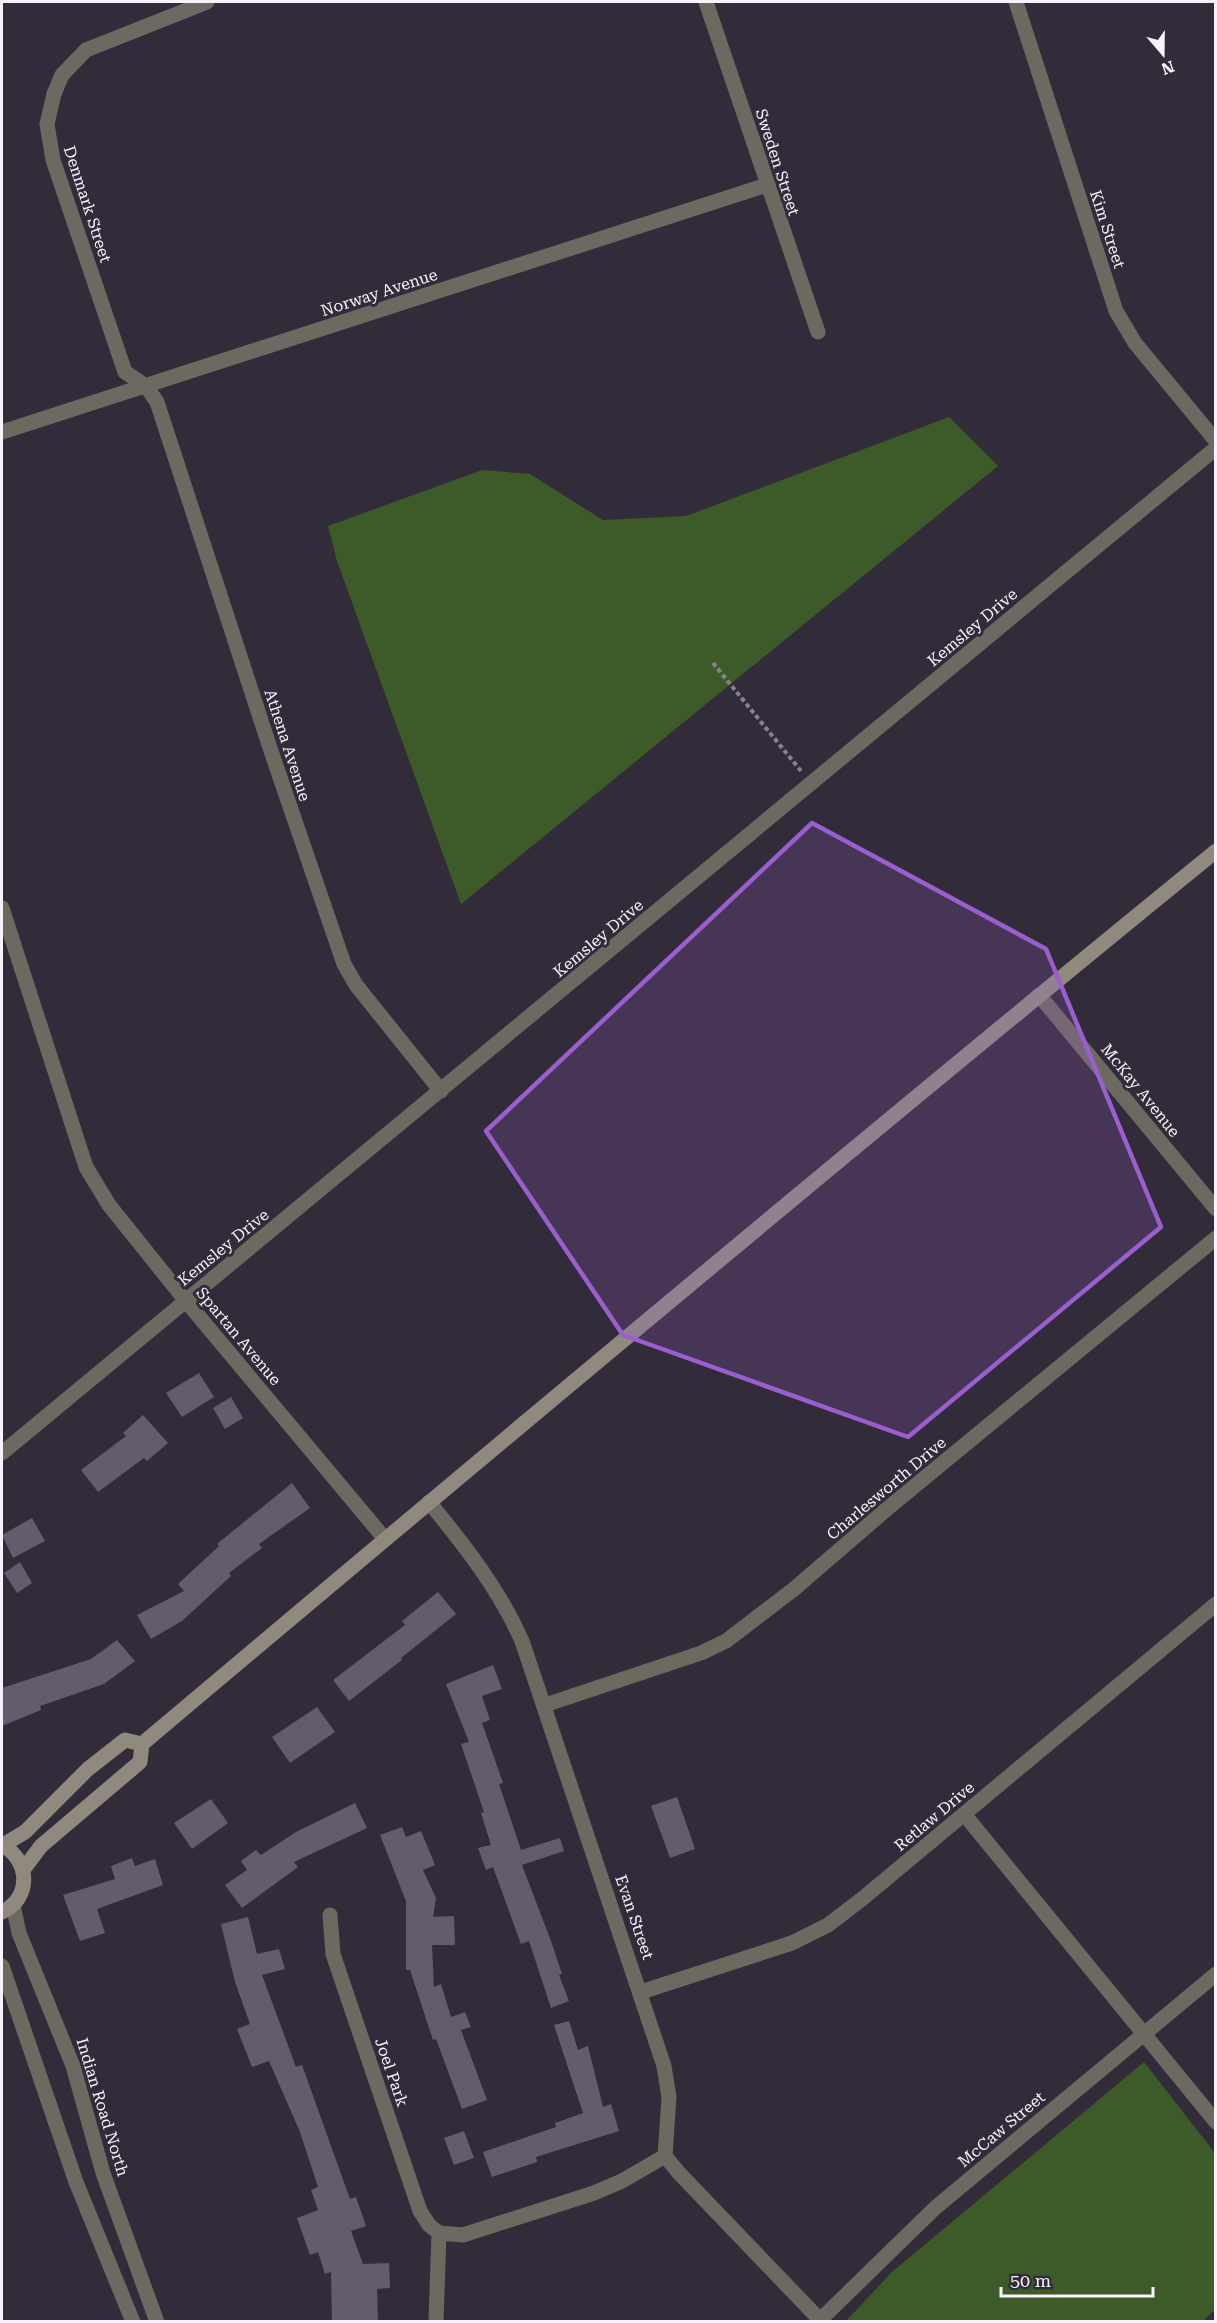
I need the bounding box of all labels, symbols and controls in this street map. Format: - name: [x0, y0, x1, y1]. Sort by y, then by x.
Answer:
- north arrow: [1133, 24, 1193, 84]
- text: N: [1159, 57, 1177, 79]
- street label: Sweden Street: [751, 106, 804, 218]
- street label: Denmark Street: [60, 143, 115, 265]
- street label: Kim Street: [1086, 188, 1129, 271]
- street label: Norway Avenue: [318, 265, 440, 320]
- street label: Kemsley Drive: [924, 584, 1021, 670]
- street label: Athena Avenue: [260, 687, 315, 804]
- street label: Kemsley Drive: [550, 895, 647, 981]
- street label: McKay Avenue: [1097, 1040, 1184, 1141]
- street label: Kemsley Drive: [174, 1205, 273, 1290]
- street label: Spartan Avenue: [192, 1283, 285, 1389]
- street label: Charlesworth Drive: [823, 1433, 950, 1544]
- street label: Retlaw Drive: [891, 1777, 978, 1855]
- street label: Evan Street: [611, 1872, 658, 1962]
- street label: Joel Park: [371, 2035, 412, 2109]
- street label: Indian Road North: [72, 2036, 133, 2179]
- street label: McCaw Street: [954, 2088, 1049, 2171]
- scale bar: [1001, 2260, 1152, 2298]
- text: 50 m: [1010, 2270, 1051, 2291]

